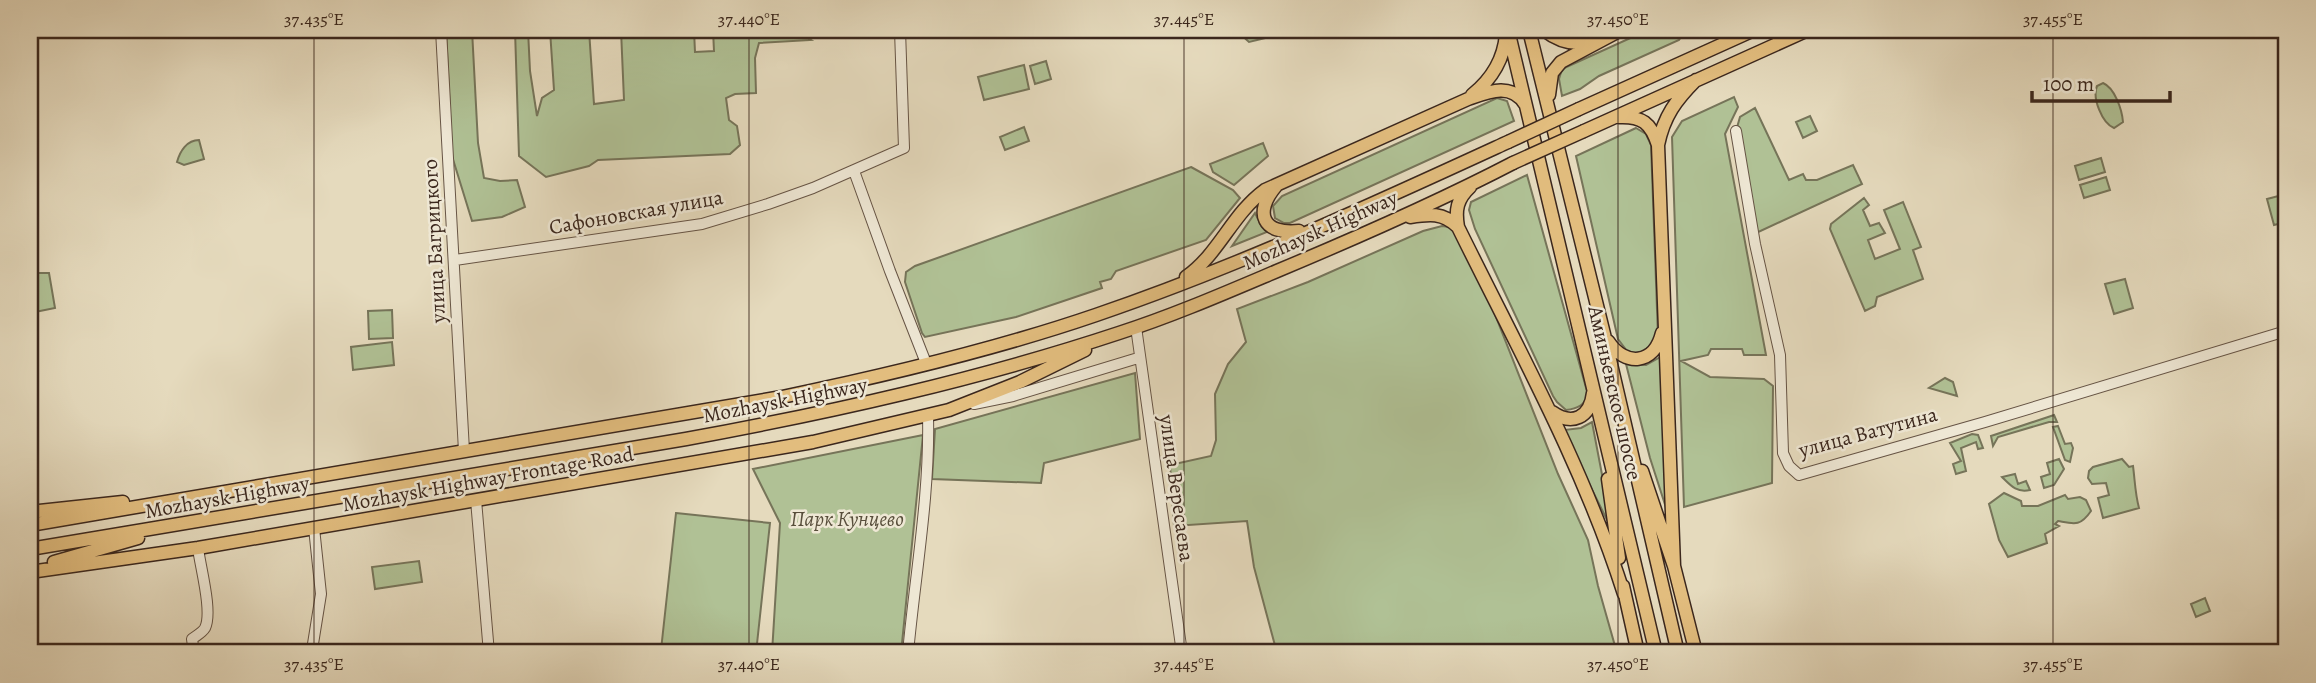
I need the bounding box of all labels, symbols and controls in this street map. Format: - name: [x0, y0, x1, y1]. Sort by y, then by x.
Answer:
- text: 37.435°E: [284, 7, 344, 31]
- text: 37.440°E: [718, 7, 780, 31]
- text: 37.445°E: [1154, 7, 1214, 31]
- text: 37.450°E: [1587, 7, 1649, 31]
- text: 37.455°E: [2023, 7, 2083, 31]
- scale bar: [2032, 60, 2171, 104]
- text: 100 m: [2043, 70, 2094, 98]
- street label: улица Багрицкого: [416, 158, 452, 325]
- street label: Сафоновская улица: [547, 183, 726, 241]
- street label: Mozhaysk Highway: [1238, 183, 1402, 277]
- street label: Аминьевское шоссе: [1581, 302, 1649, 483]
- street label: Mozhaysk Highway: [701, 370, 870, 430]
- street label: улица Ватутина: [1795, 400, 1941, 464]
- street label: улица Вересаева: [1153, 412, 1201, 564]
- street label: Mozhaysk Highway Frontage Road: [340, 439, 637, 518]
- street label: Mozhaysk Highway: [143, 469, 312, 525]
- park label: Парк Кунцево: [790, 505, 904, 533]
- text: 37.435°E: [284, 652, 344, 676]
- text: 37.440°E: [718, 652, 780, 676]
- text: 37.445°E: [1154, 652, 1214, 676]
- text: 37.450°E: [1587, 652, 1649, 676]
- text: 37.455°E: [2023, 652, 2083, 676]

